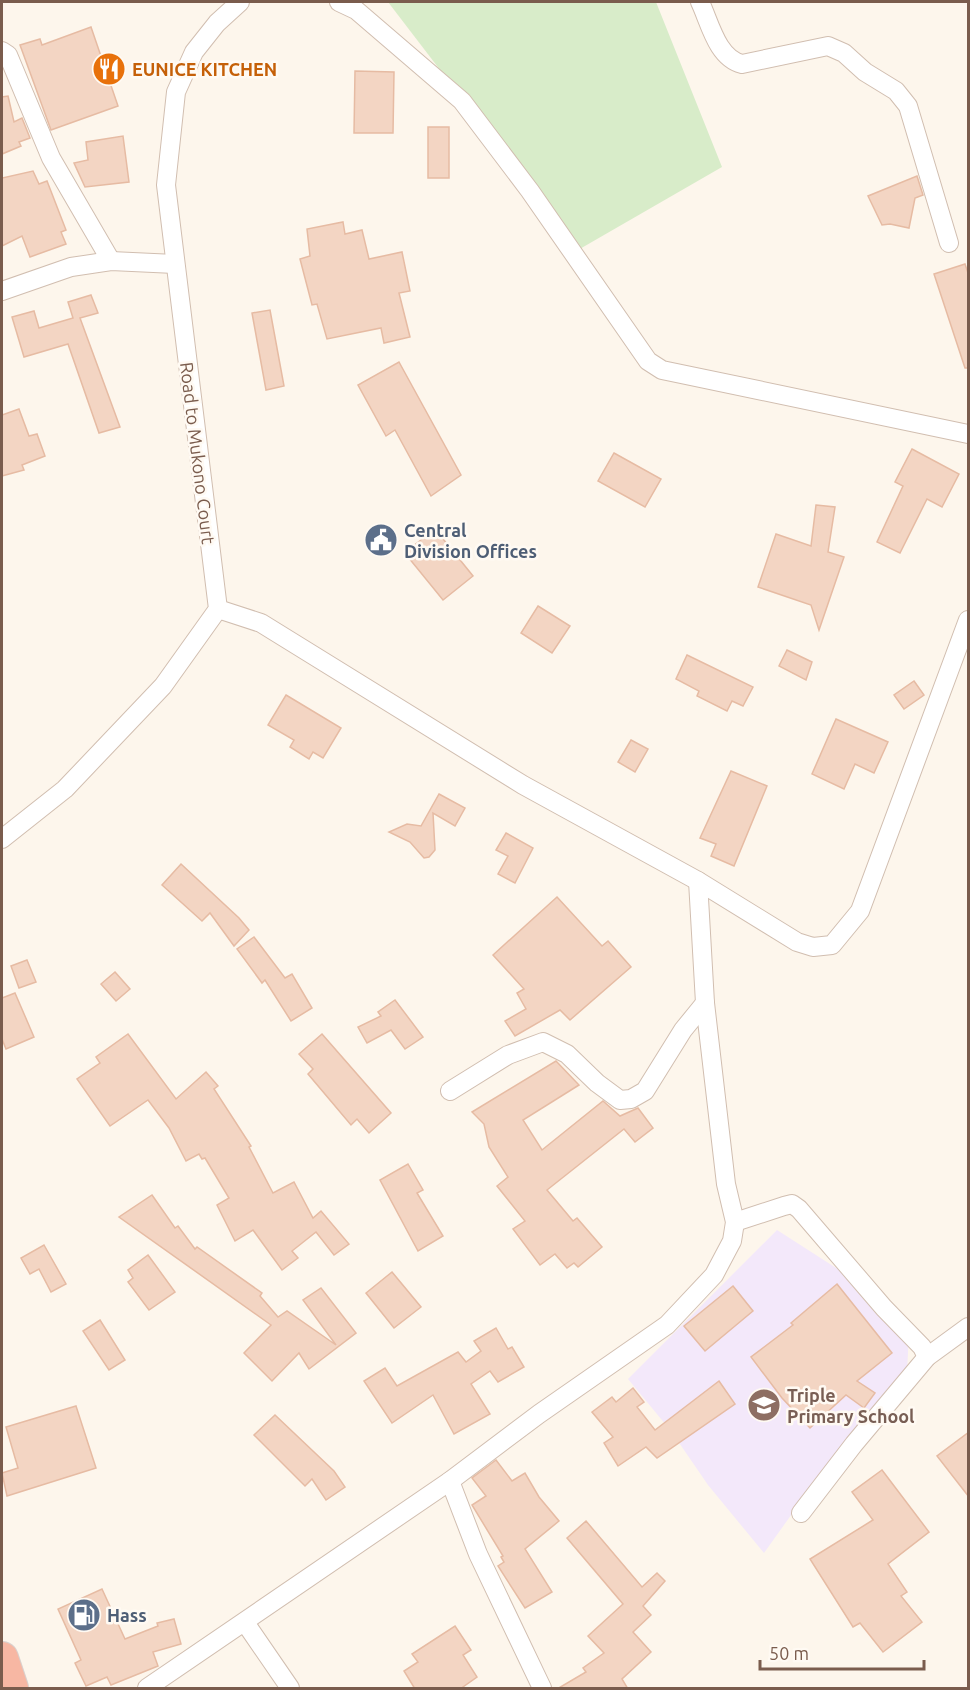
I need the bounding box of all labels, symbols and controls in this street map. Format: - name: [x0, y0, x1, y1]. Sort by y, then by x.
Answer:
- restaurant icon: EUNICE KITCHEN: [91, 51, 127, 87]
- place label: EUNICE KITCHEN: [132, 59, 277, 79]
- street label: Road to Mukono Court: [177, 361, 219, 545]
- place label: Central Division Offices: [404, 520, 537, 561]
- public building icon: Central Division Offices: [363, 522, 399, 558]
- place label: Triple Primary School: [787, 1385, 915, 1426]
- school or university icon: Triple Primary School: [746, 1387, 782, 1423]
- fuel station icon: Hass: [66, 1597, 102, 1633]
- place label: Hass: [107, 1605, 147, 1625]
- scale bar: [760, 1633, 924, 1671]
- text: 50 m: [769, 1643, 809, 1663]

